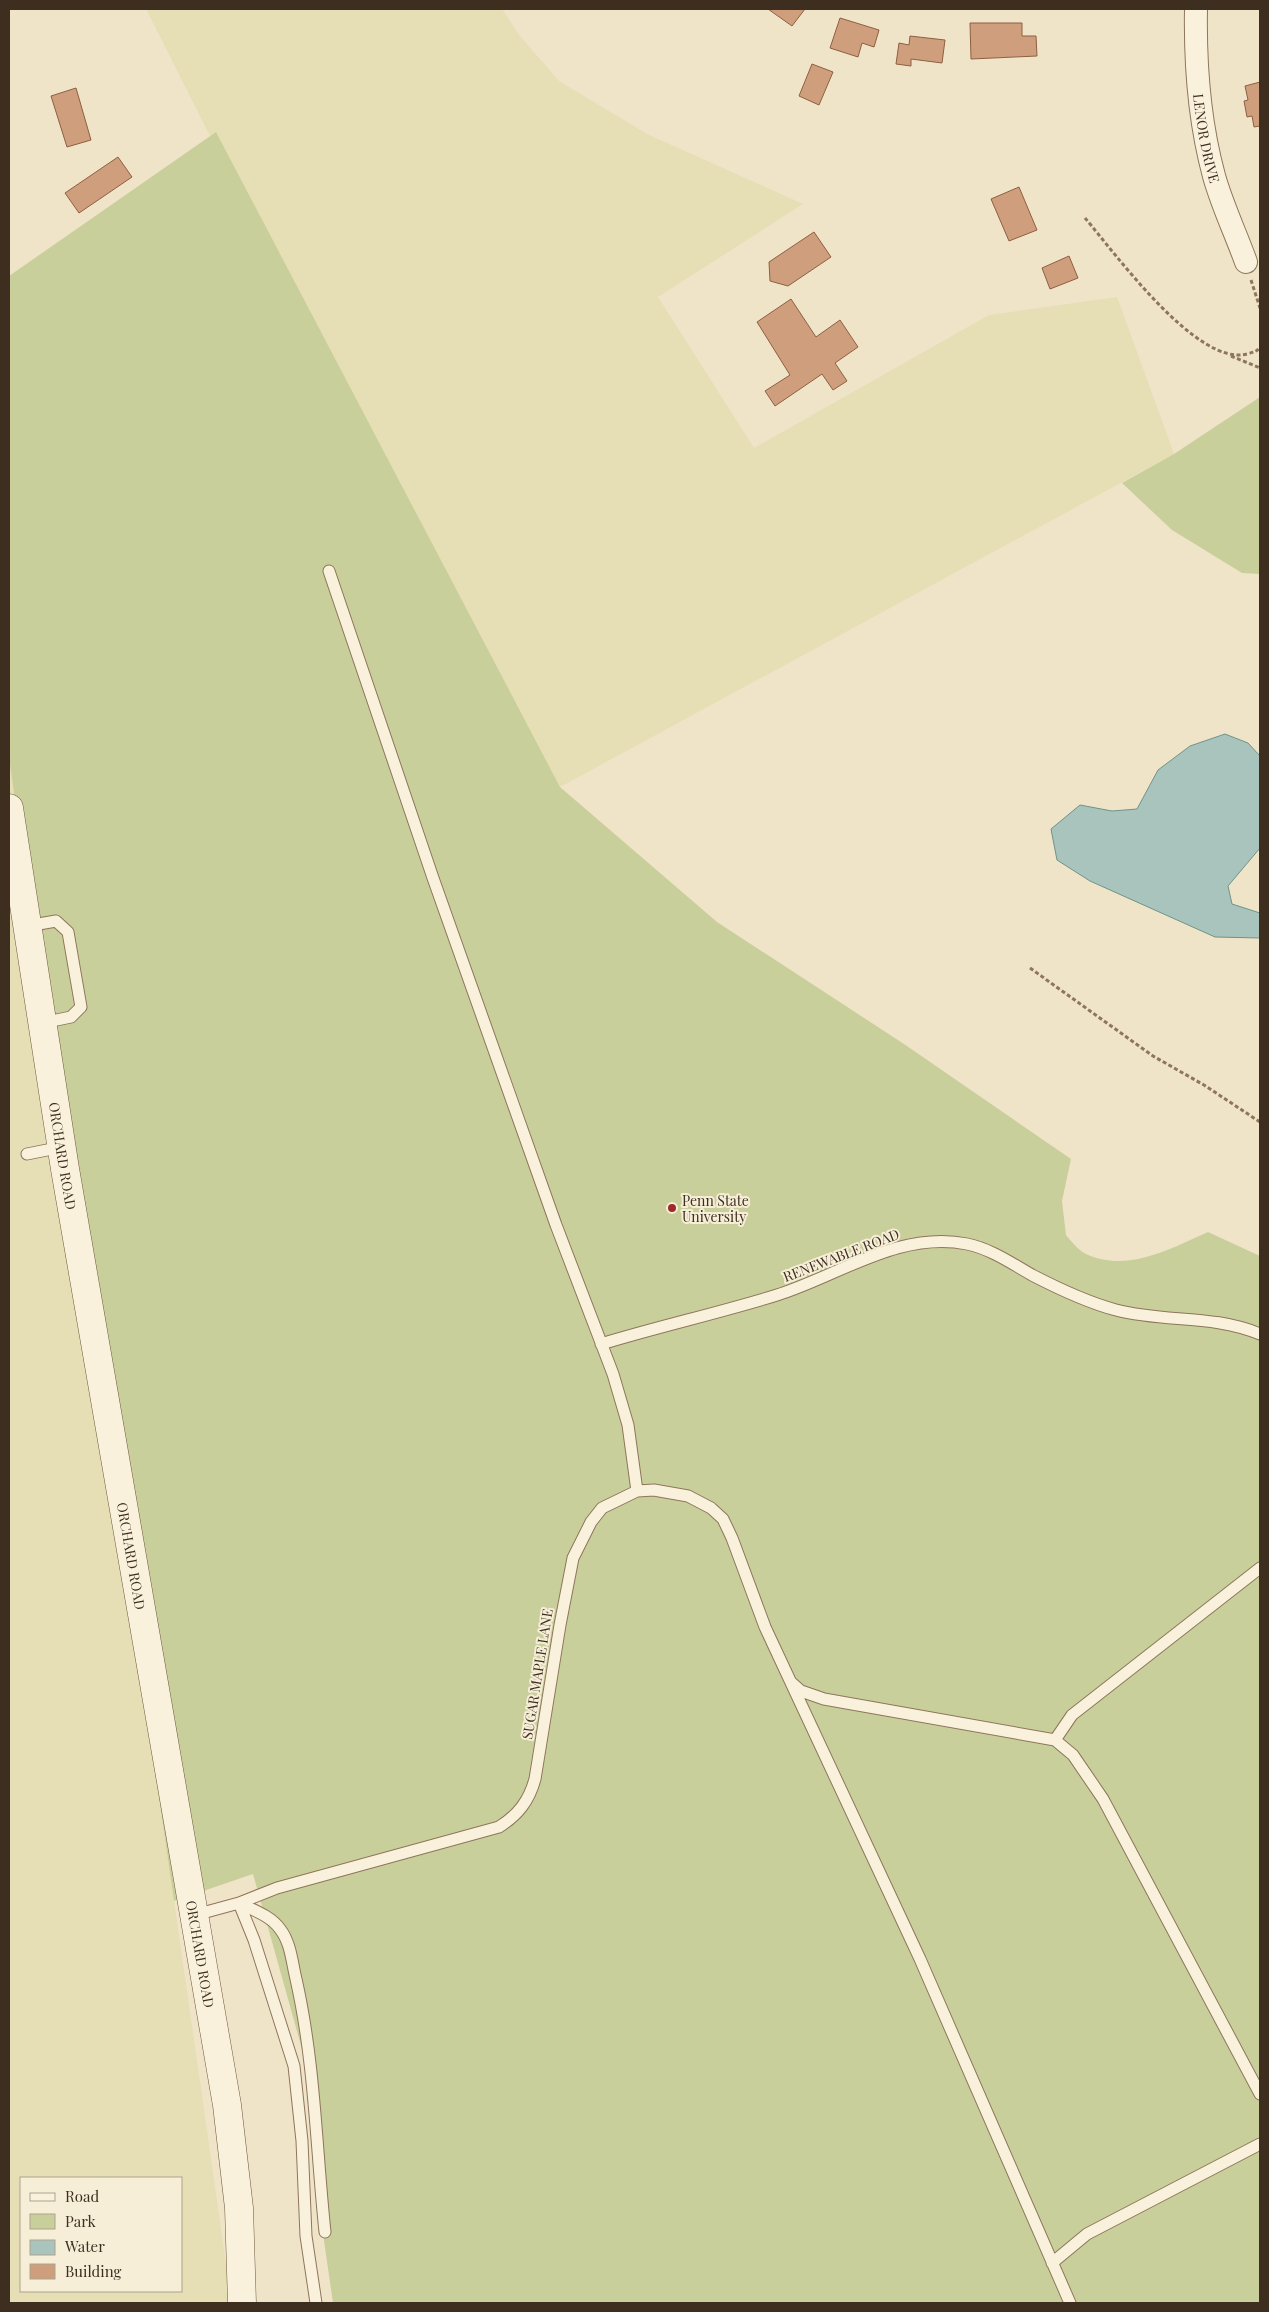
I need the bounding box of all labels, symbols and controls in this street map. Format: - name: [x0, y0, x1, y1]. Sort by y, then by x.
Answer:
- street label: LENOR DRIVE: [1190, 93, 1225, 185]
- street label: ORCHARD ROAD: [45, 1101, 81, 1211]
- place label: Penn State University: [682, 1191, 749, 1226]
- marker: Penn State University: [666, 1202, 678, 1214]
- street label: RENEWABLE ROAD: [780, 1224, 902, 1286]
- street label: ORCHARD ROAD: [113, 1501, 151, 1611]
- street label: SUGAR MAPLE LANE: [517, 1607, 557, 1741]
- street label: ORCHARD ROAD: [182, 1899, 220, 2009]
- legend: [20, 2177, 182, 2292]
- text: Road: [65, 2186, 99, 2206]
- text: Park: [65, 2211, 97, 2231]
- text: Water: [64, 2236, 105, 2256]
- text: Building: [65, 2261, 122, 2281]

